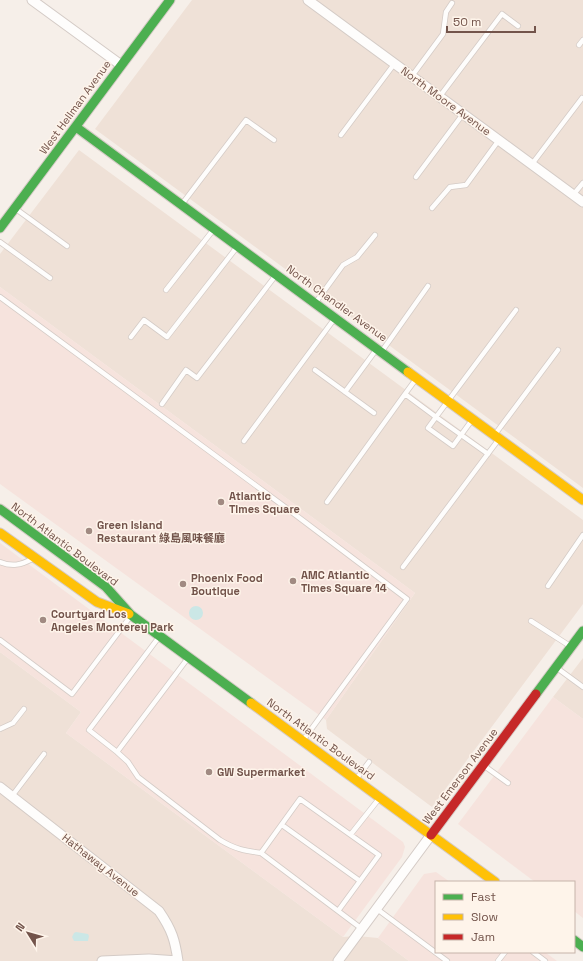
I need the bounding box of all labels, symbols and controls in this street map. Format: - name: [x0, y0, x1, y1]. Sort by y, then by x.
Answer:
- scale bar: [447, 8, 535, 34]
- text: 50 m: [453, 14, 481, 30]
- street label: West Hellman Avenue: [36, 57, 114, 157]
- street label: North Moore Avenue: [398, 64, 494, 138]
- street label: North Chandler Avenue: [284, 262, 390, 344]
- place label: Atlantic Times Square: [229, 489, 300, 516]
- marker: Atlantic Times Square: [216, 497, 226, 507]
- street label: North Atlantic Boulevard: [9, 499, 121, 589]
- place label: Green Island Restaurant 綠島風味餐廳: [97, 518, 225, 545]
- marker: Green Island Restaurant 綠島風味餐廳: [84, 526, 94, 536]
- place label: AMC Atlantic Times Square 14: [301, 568, 387, 595]
- place label: Phoenix Food Boutique: [191, 571, 263, 598]
- marker: AMC Atlantic Times Square 14: [288, 576, 298, 586]
- marker: Phoenix Food Boutique: [178, 579, 188, 589]
- place label: Courtyard Los Angeles Monterey Park: [51, 607, 174, 634]
- marker: Courtyard Los Angeles Monterey Park: [38, 615, 48, 625]
- street label: North Atlantic Boulevard: [264, 695, 378, 783]
- street label: West Emerson Avenue: [419, 725, 501, 827]
- place label: GW Supermarket: [217, 765, 305, 779]
- marker: GW Supermarket: [204, 767, 214, 777]
- street label: Hathaway Avenue: [59, 830, 143, 900]
- legend: [435, 881, 575, 953]
- text: Fast: [471, 889, 496, 905]
- text: Slow: [471, 909, 498, 925]
- north arrow: [8, 913, 48, 953]
- text: N: [12, 920, 28, 934]
- text: Jam: [471, 929, 495, 945]

